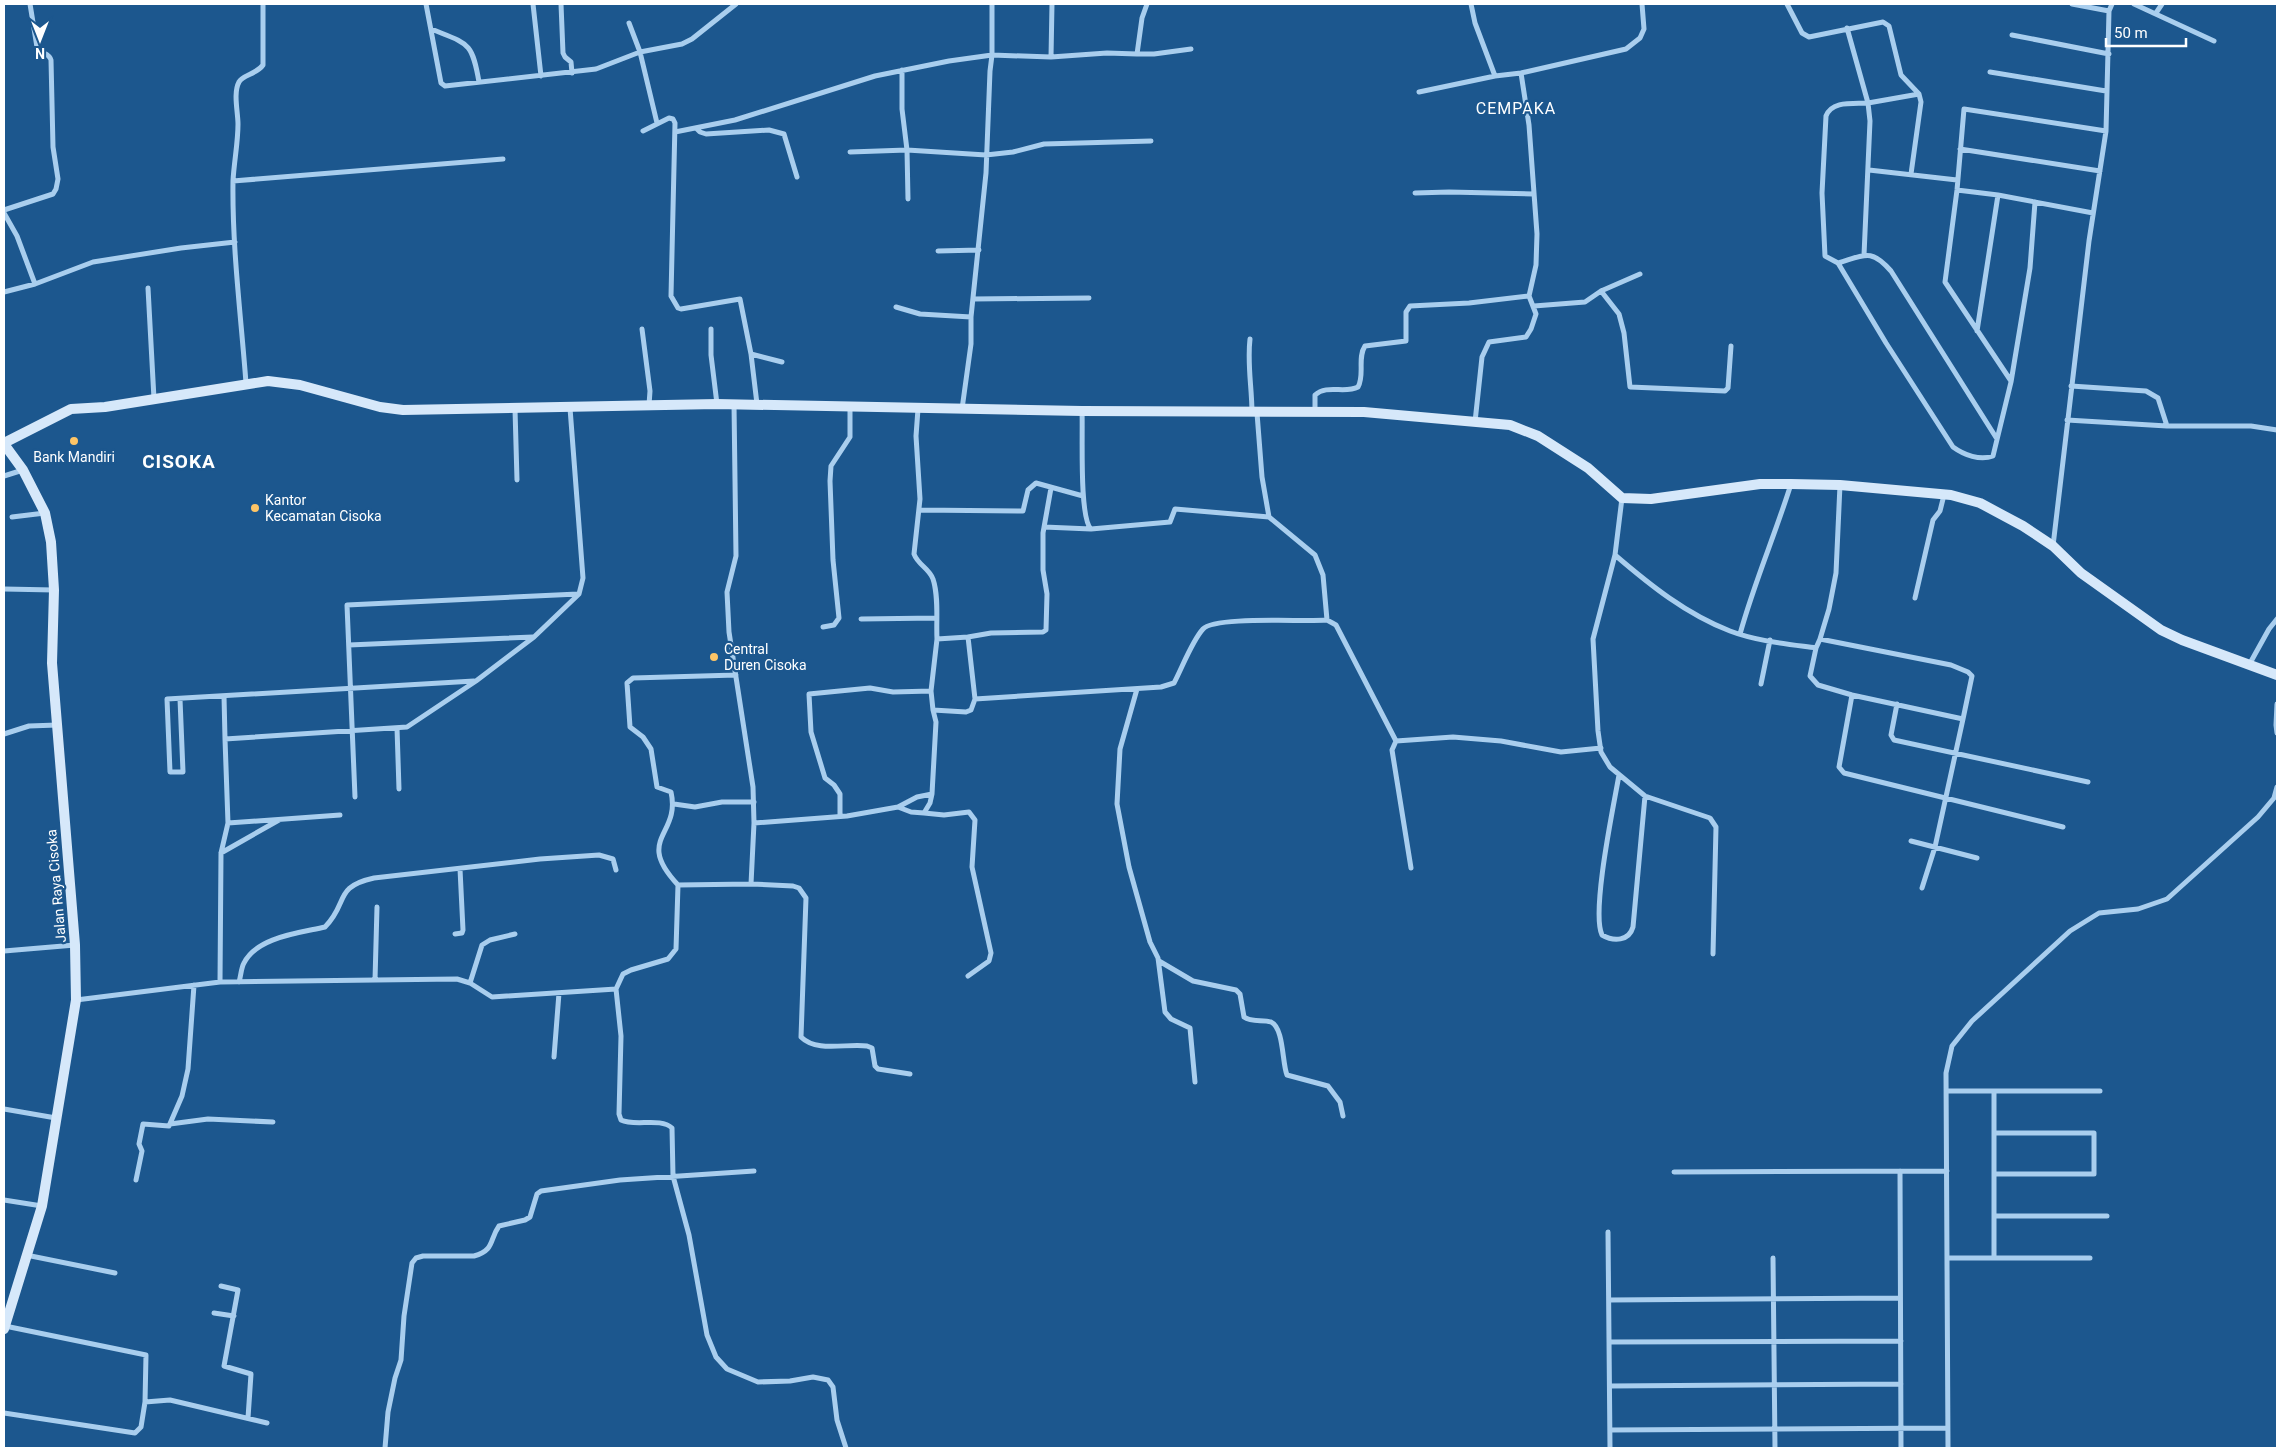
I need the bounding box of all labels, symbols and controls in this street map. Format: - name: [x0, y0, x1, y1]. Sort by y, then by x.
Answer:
- north arrow: [15, 15, 65, 65]
- scale bar: [2106, 15, 2186, 47]
- text: 50 m: [2114, 24, 2148, 42]
- text: N: [35, 45, 45, 61]
- district label: CEMPAKA: [1476, 99, 1556, 118]
- marker: Bank Mandiri: [68, 435, 80, 447]
- place label: Bank Mandiri: [33, 449, 115, 465]
- district label: CISOKA: [142, 450, 216, 473]
- place label: Kantor Kecamatan Cisoka: [265, 492, 382, 524]
- marker: Kantor Kecamatan Cisoka: [249, 502, 261, 514]
- place label: Central Duren Cisoka: [724, 641, 807, 673]
- marker: Central Duren Cisoka: [708, 651, 720, 663]
- street label: Jalan Raya Cisoka: [43, 829, 69, 943]

